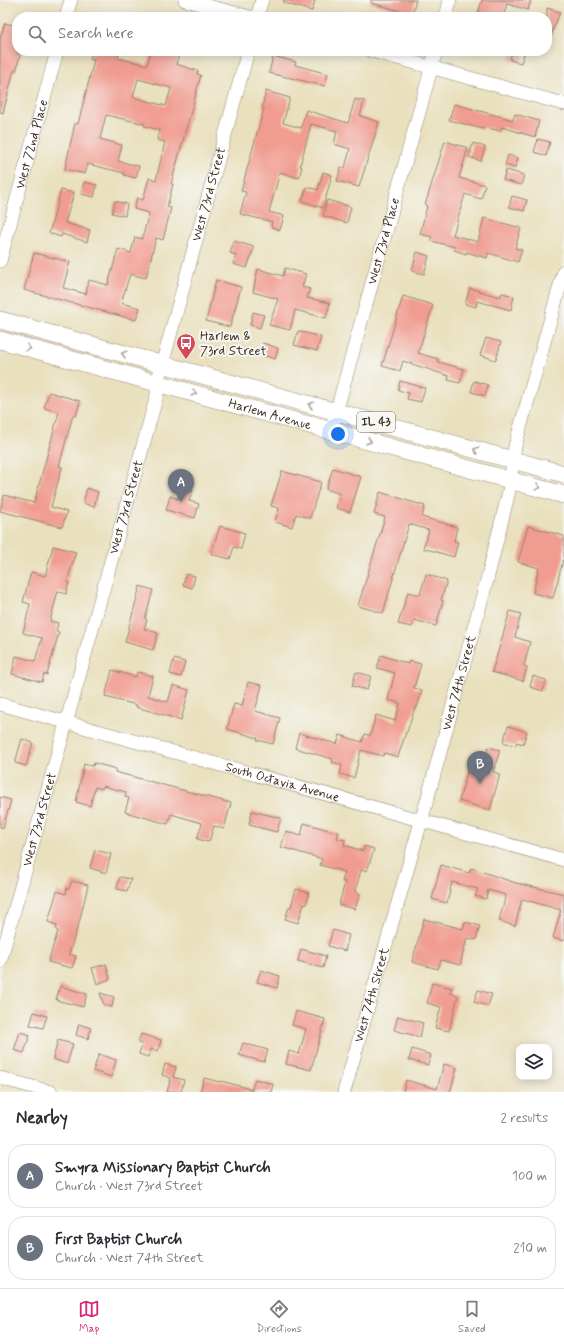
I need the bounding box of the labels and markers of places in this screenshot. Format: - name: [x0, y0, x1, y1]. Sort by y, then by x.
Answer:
- place label: Harlem & 73rd Street: [200, 328, 267, 360]
- bus stop icon: Harlem & 73rd Street: [175, 332, 197, 360]
- pin: A: [168, 469, 194, 502]
- pin: B: [467, 751, 493, 784]

